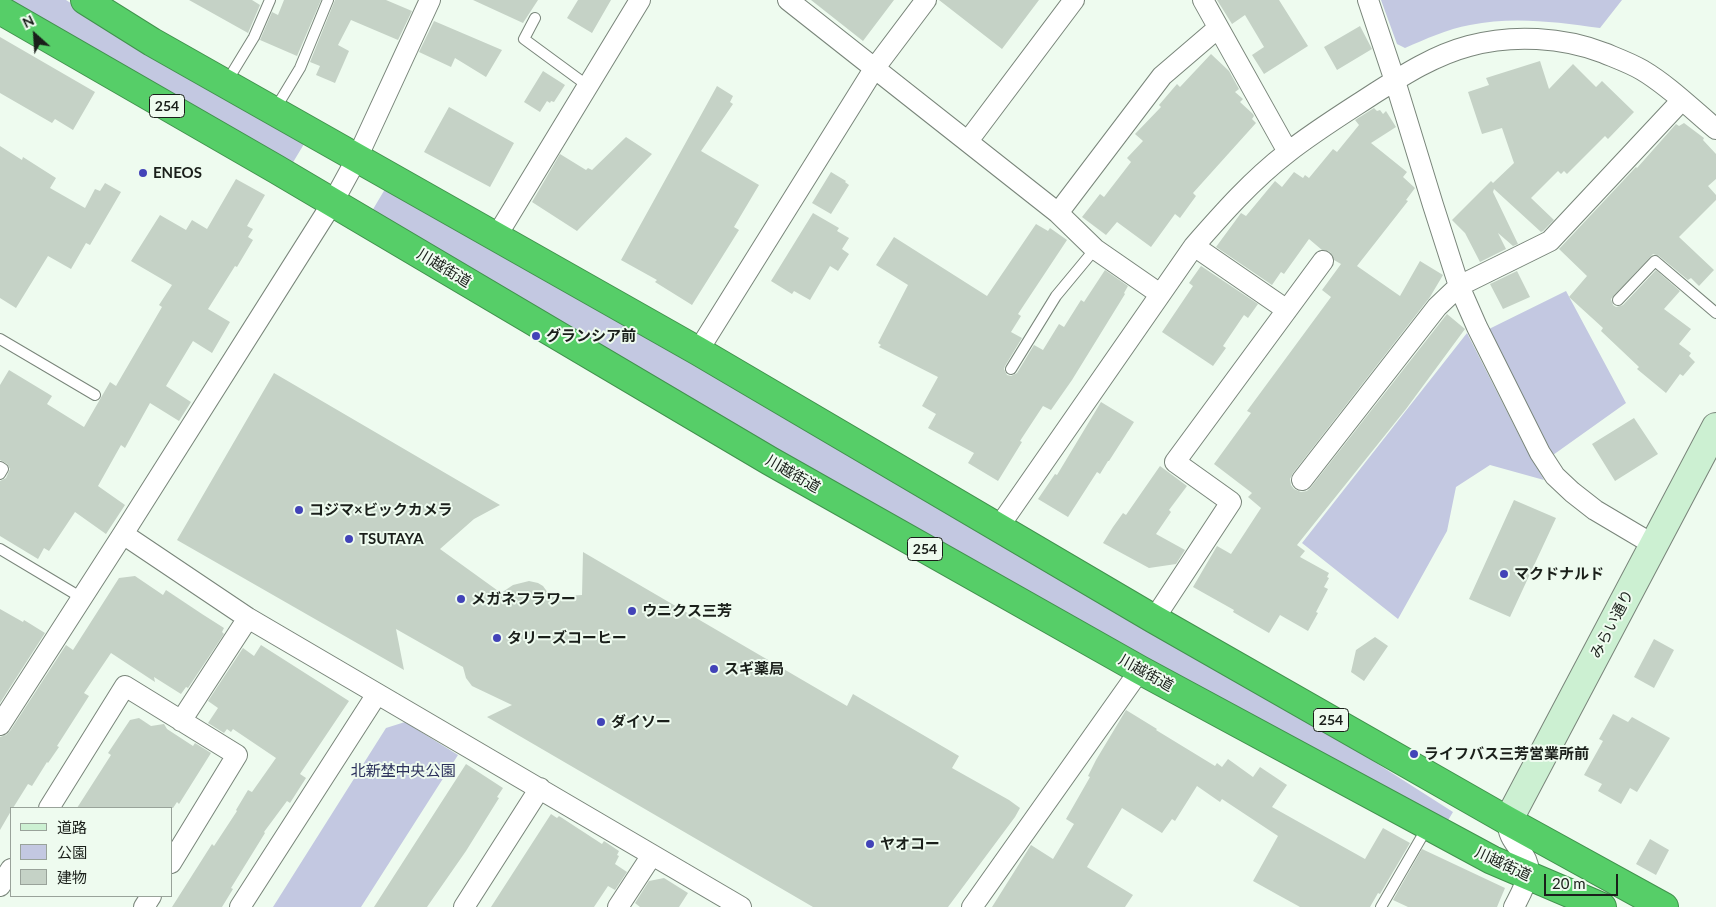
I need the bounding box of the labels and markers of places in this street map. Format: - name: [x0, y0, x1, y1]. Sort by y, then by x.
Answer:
- place label: ENEOS: [153, 164, 202, 182]
- marker: ENEOS: [137, 167, 149, 179]
- place label: グランシア前: [546, 327, 636, 345]
- marker: グランシア前: [530, 330, 542, 342]
- place label: コジマ×ビックカメラ: [309, 501, 453, 519]
- marker: コジマ×ビックカメラ: [293, 504, 305, 516]
- place label: TSUTAYA: [359, 530, 424, 548]
- marker: TSUTAYA: [343, 533, 355, 545]
- place label: マクドナルド: [1514, 565, 1604, 583]
- marker: マクドナルド: [1498, 568, 1510, 580]
- place label: メガネフラワー: [471, 590, 576, 608]
- marker: メガネフラワー: [455, 593, 467, 605]
- place label: ウニクス三芳: [642, 602, 732, 620]
- marker: ウニクス三芳: [626, 605, 638, 617]
- place label: タリーズコーヒー: [507, 629, 627, 647]
- marker: タリーズコーヒー: [491, 632, 503, 644]
- place label: スギ薬局: [724, 660, 784, 678]
- marker: スギ薬局: [708, 663, 720, 675]
- place label: ダイソー: [611, 713, 671, 731]
- marker: ダイソー: [595, 716, 607, 728]
- place label: ライフバス三芳営業所前: [1424, 745, 1589, 763]
- marker: ライフバス三芳営業所前: [1408, 748, 1420, 760]
- place label: ヤオコー: [880, 835, 940, 853]
- marker: ヤオコー: [864, 838, 876, 850]

